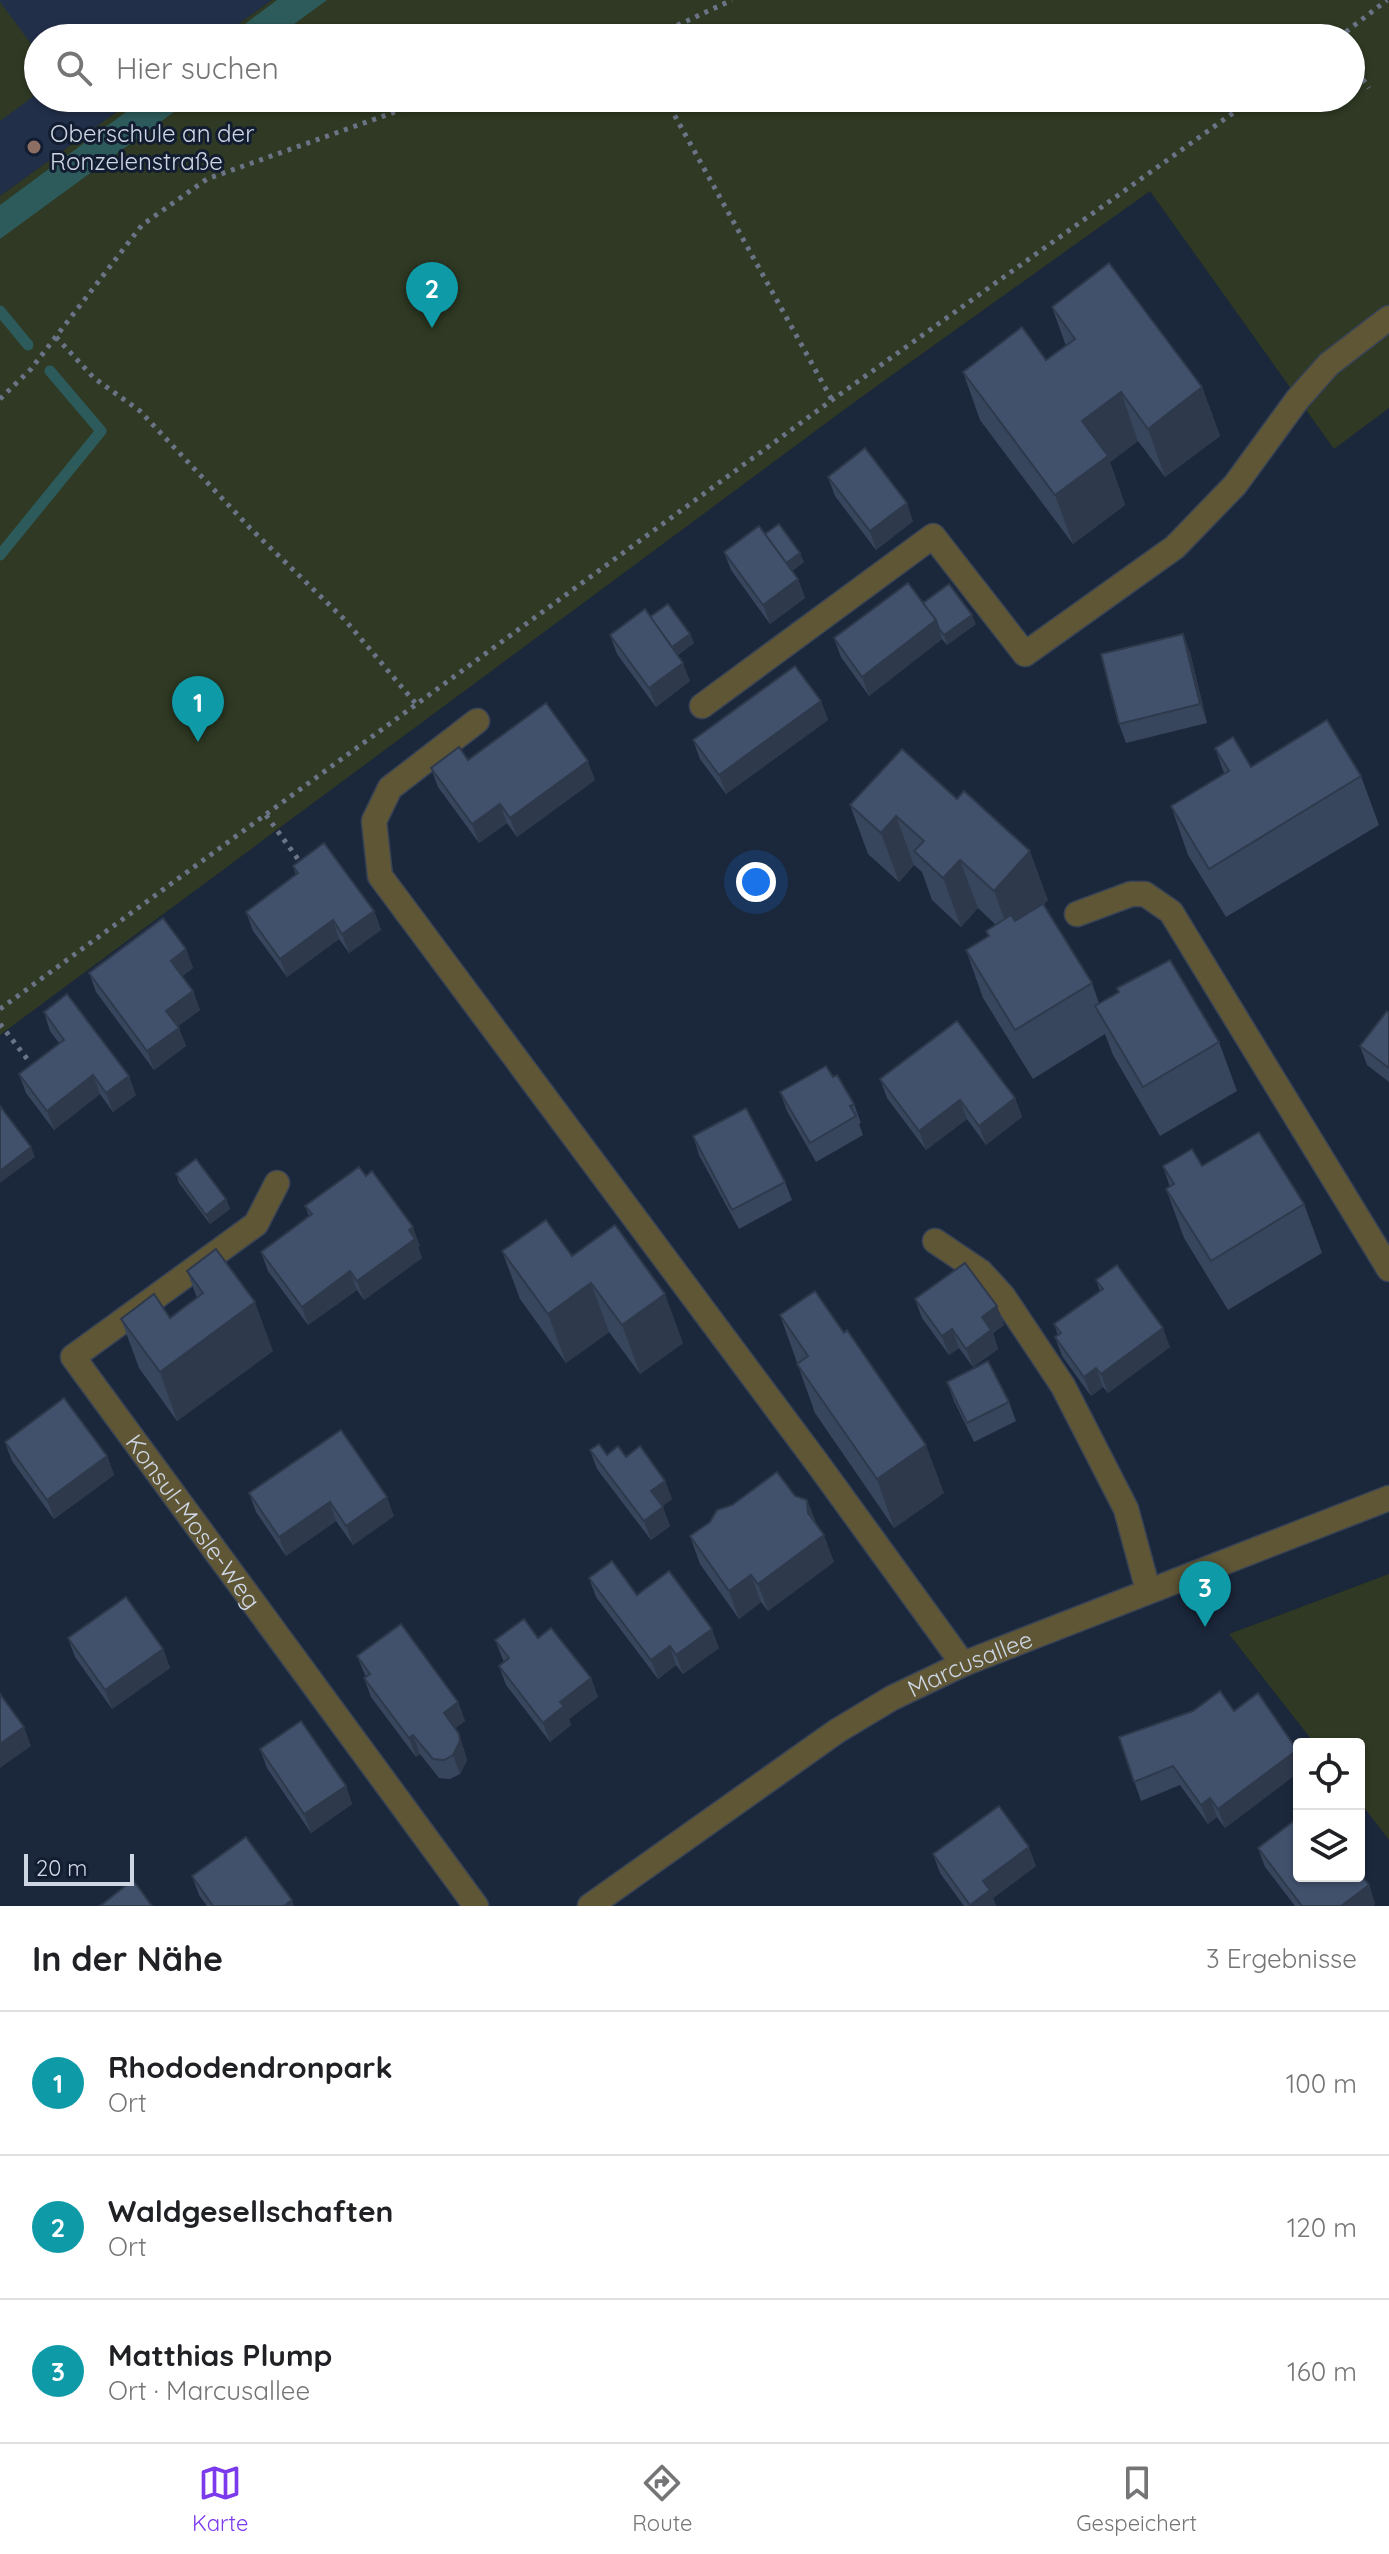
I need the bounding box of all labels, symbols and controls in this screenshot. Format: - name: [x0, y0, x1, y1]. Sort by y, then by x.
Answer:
- search box: [24, 24, 1365, 112]
- icon: search: [52, 46, 96, 90]
- text: Hier suchen: [116, 49, 279, 87]
- place label: Oberschule an der Ronzelenstraße: [50, 118, 254, 176]
- marker: Oberschule an der Ronzelenstraße: [25, 138, 43, 156]
- pin: 2: [406, 262, 458, 328]
- pin: 1: [172, 676, 224, 742]
- your location: [736, 862, 776, 902]
- street label: Konsul-Mosle-Weg: [120, 1428, 267, 1614]
- pin: 3: [1179, 1561, 1231, 1627]
- street label: Marcusallee: [902, 1624, 1036, 1704]
- map controls: [1293, 1738, 1365, 1882]
- button: locate: [1293, 1738, 1365, 1810]
- button: layers: [1293, 1810, 1365, 1882]
- scale bar: [24, 1850, 134, 1886]
- text: 20 m: [36, 1854, 87, 1882]
- text: In der Nähe: [32, 1937, 223, 1980]
- text: 3 Ergebnisse: [1206, 1942, 1357, 1975]
- text: Rhododendronpark: [108, 2048, 392, 2086]
- text: 1: [53, 2067, 63, 2100]
- text: 100 m: [1286, 2067, 1357, 2100]
- text: Ort: [108, 2086, 147, 2119]
- text: Waldgesellschaften: [108, 2192, 393, 2230]
- text: 2: [51, 2211, 65, 2244]
- text: 120 m: [1287, 2211, 1357, 2244]
- text: Ort: [108, 2230, 147, 2263]
- text: Matthias Plump: [108, 2336, 332, 2374]
- text: 3: [51, 2355, 65, 2388]
- text: 160 m: [1287, 2355, 1357, 2388]
- text: Ort · Marcusallee: [108, 2374, 310, 2407]
- tab: Karte: [192, 2461, 248, 2537]
- tab: Route: [632, 2461, 692, 2537]
- tab: Gespeichert: [1076, 2461, 1197, 2537]

